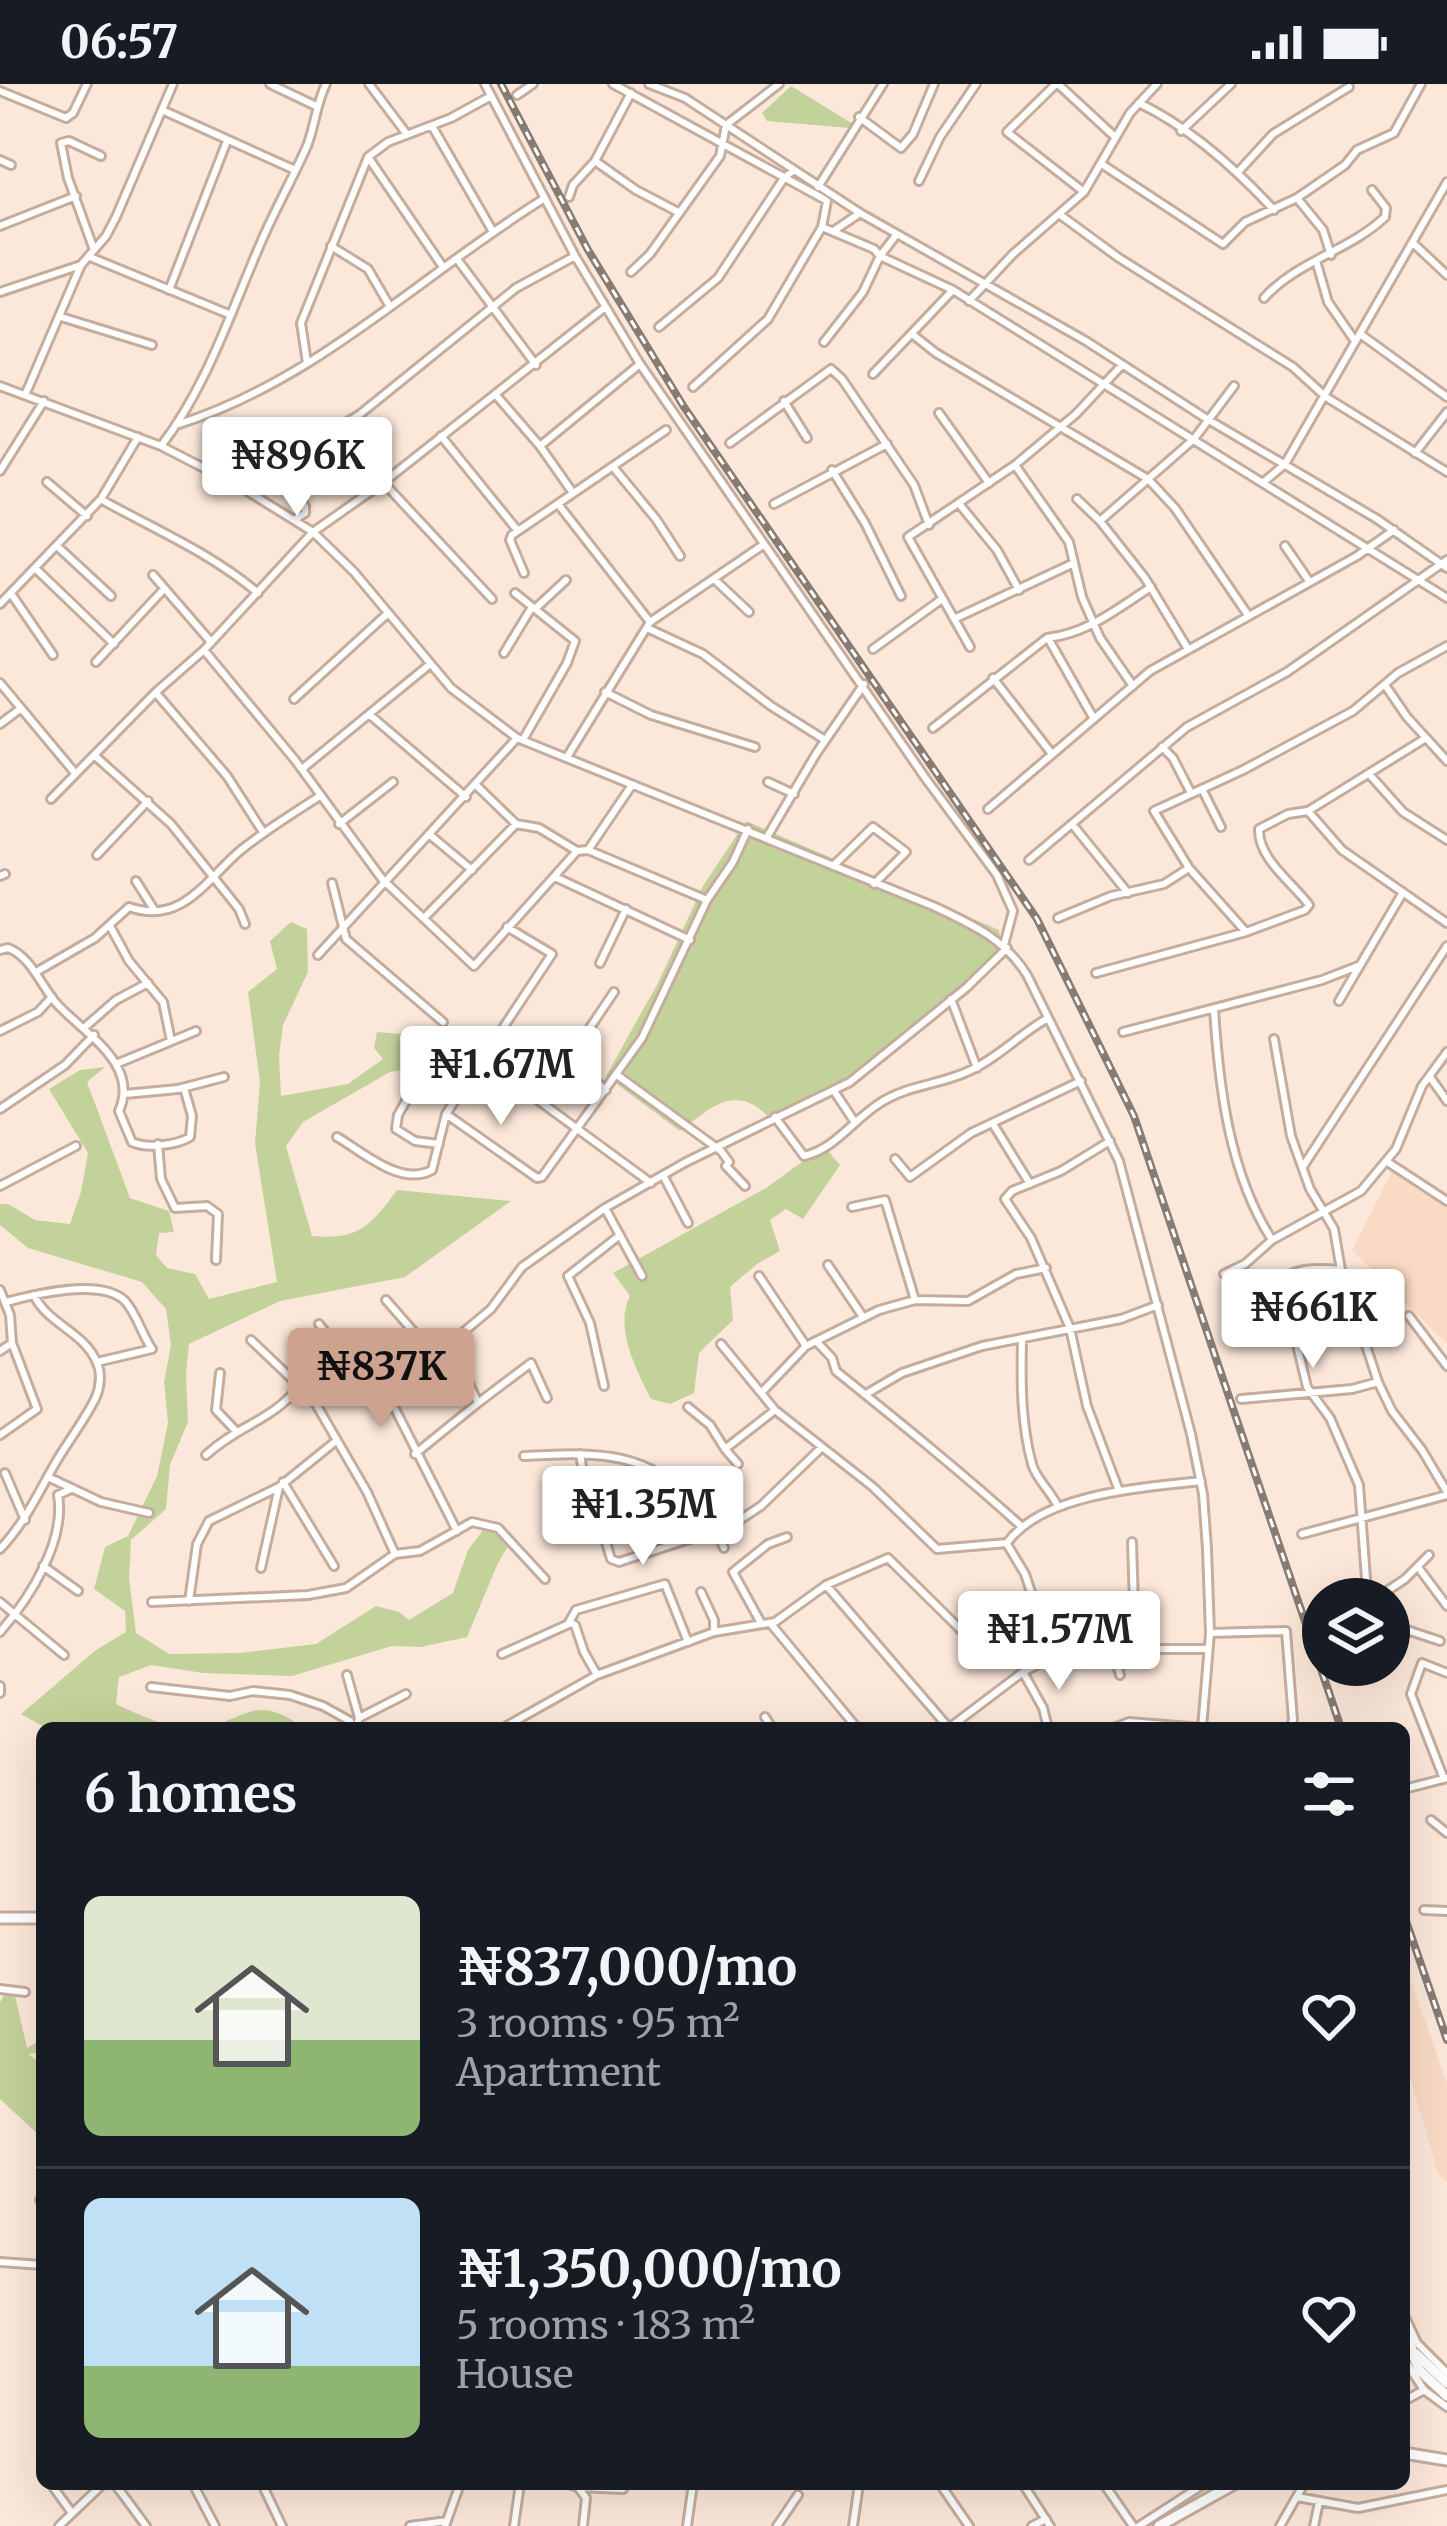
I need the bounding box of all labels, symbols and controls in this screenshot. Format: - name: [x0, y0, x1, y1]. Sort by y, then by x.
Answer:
- text: 06:57: [60, 14, 178, 70]
- pin: ₦896K: [213, 417, 381, 519]
- text: ₦896K: [229, 431, 365, 480]
- pin: ₦1.67M: [403, 1026, 599, 1128]
- text: ₦1.67M: [427, 1040, 575, 1089]
- pin: ₦661K: [1229, 1269, 1397, 1371]
- text: ₦661K: [1249, 1283, 1378, 1332]
- pin: ₦837K: [297, 1328, 465, 1430]
- text: ₦837K: [315, 1342, 447, 1391]
- pin: ₦1.35M: [545, 1466, 741, 1568]
- text: ₦1.35M: [569, 1480, 717, 1529]
- map controls: [1302, 1578, 1410, 1686]
- button: layers: [1302, 1578, 1410, 1686]
- pin: ₦1.57M: [961, 1591, 1157, 1693]
- text: ₦1.57M: [985, 1605, 1133, 1654]
- icon: filters: [1296, 1761, 1362, 1827]
- text: 6 homes: [84, 1762, 297, 1826]
- text: ₦837,000/mo: [456, 1935, 797, 1999]
- icon: home: [180, 1944, 324, 2088]
- icon: heart: [1296, 1983, 1362, 2049]
- text: 3 rooms · 95 m²: [456, 1999, 740, 2048]
- text: Apartment: [456, 2048, 661, 2097]
- text: ₦1,350,000/mo: [456, 2237, 842, 2301]
- icon: home: [180, 2246, 324, 2390]
- icon: heart: [1296, 2285, 1362, 2351]
- text: 5 rooms · 183 m²: [456, 2301, 755, 2350]
- text: House: [456, 2350, 573, 2399]

